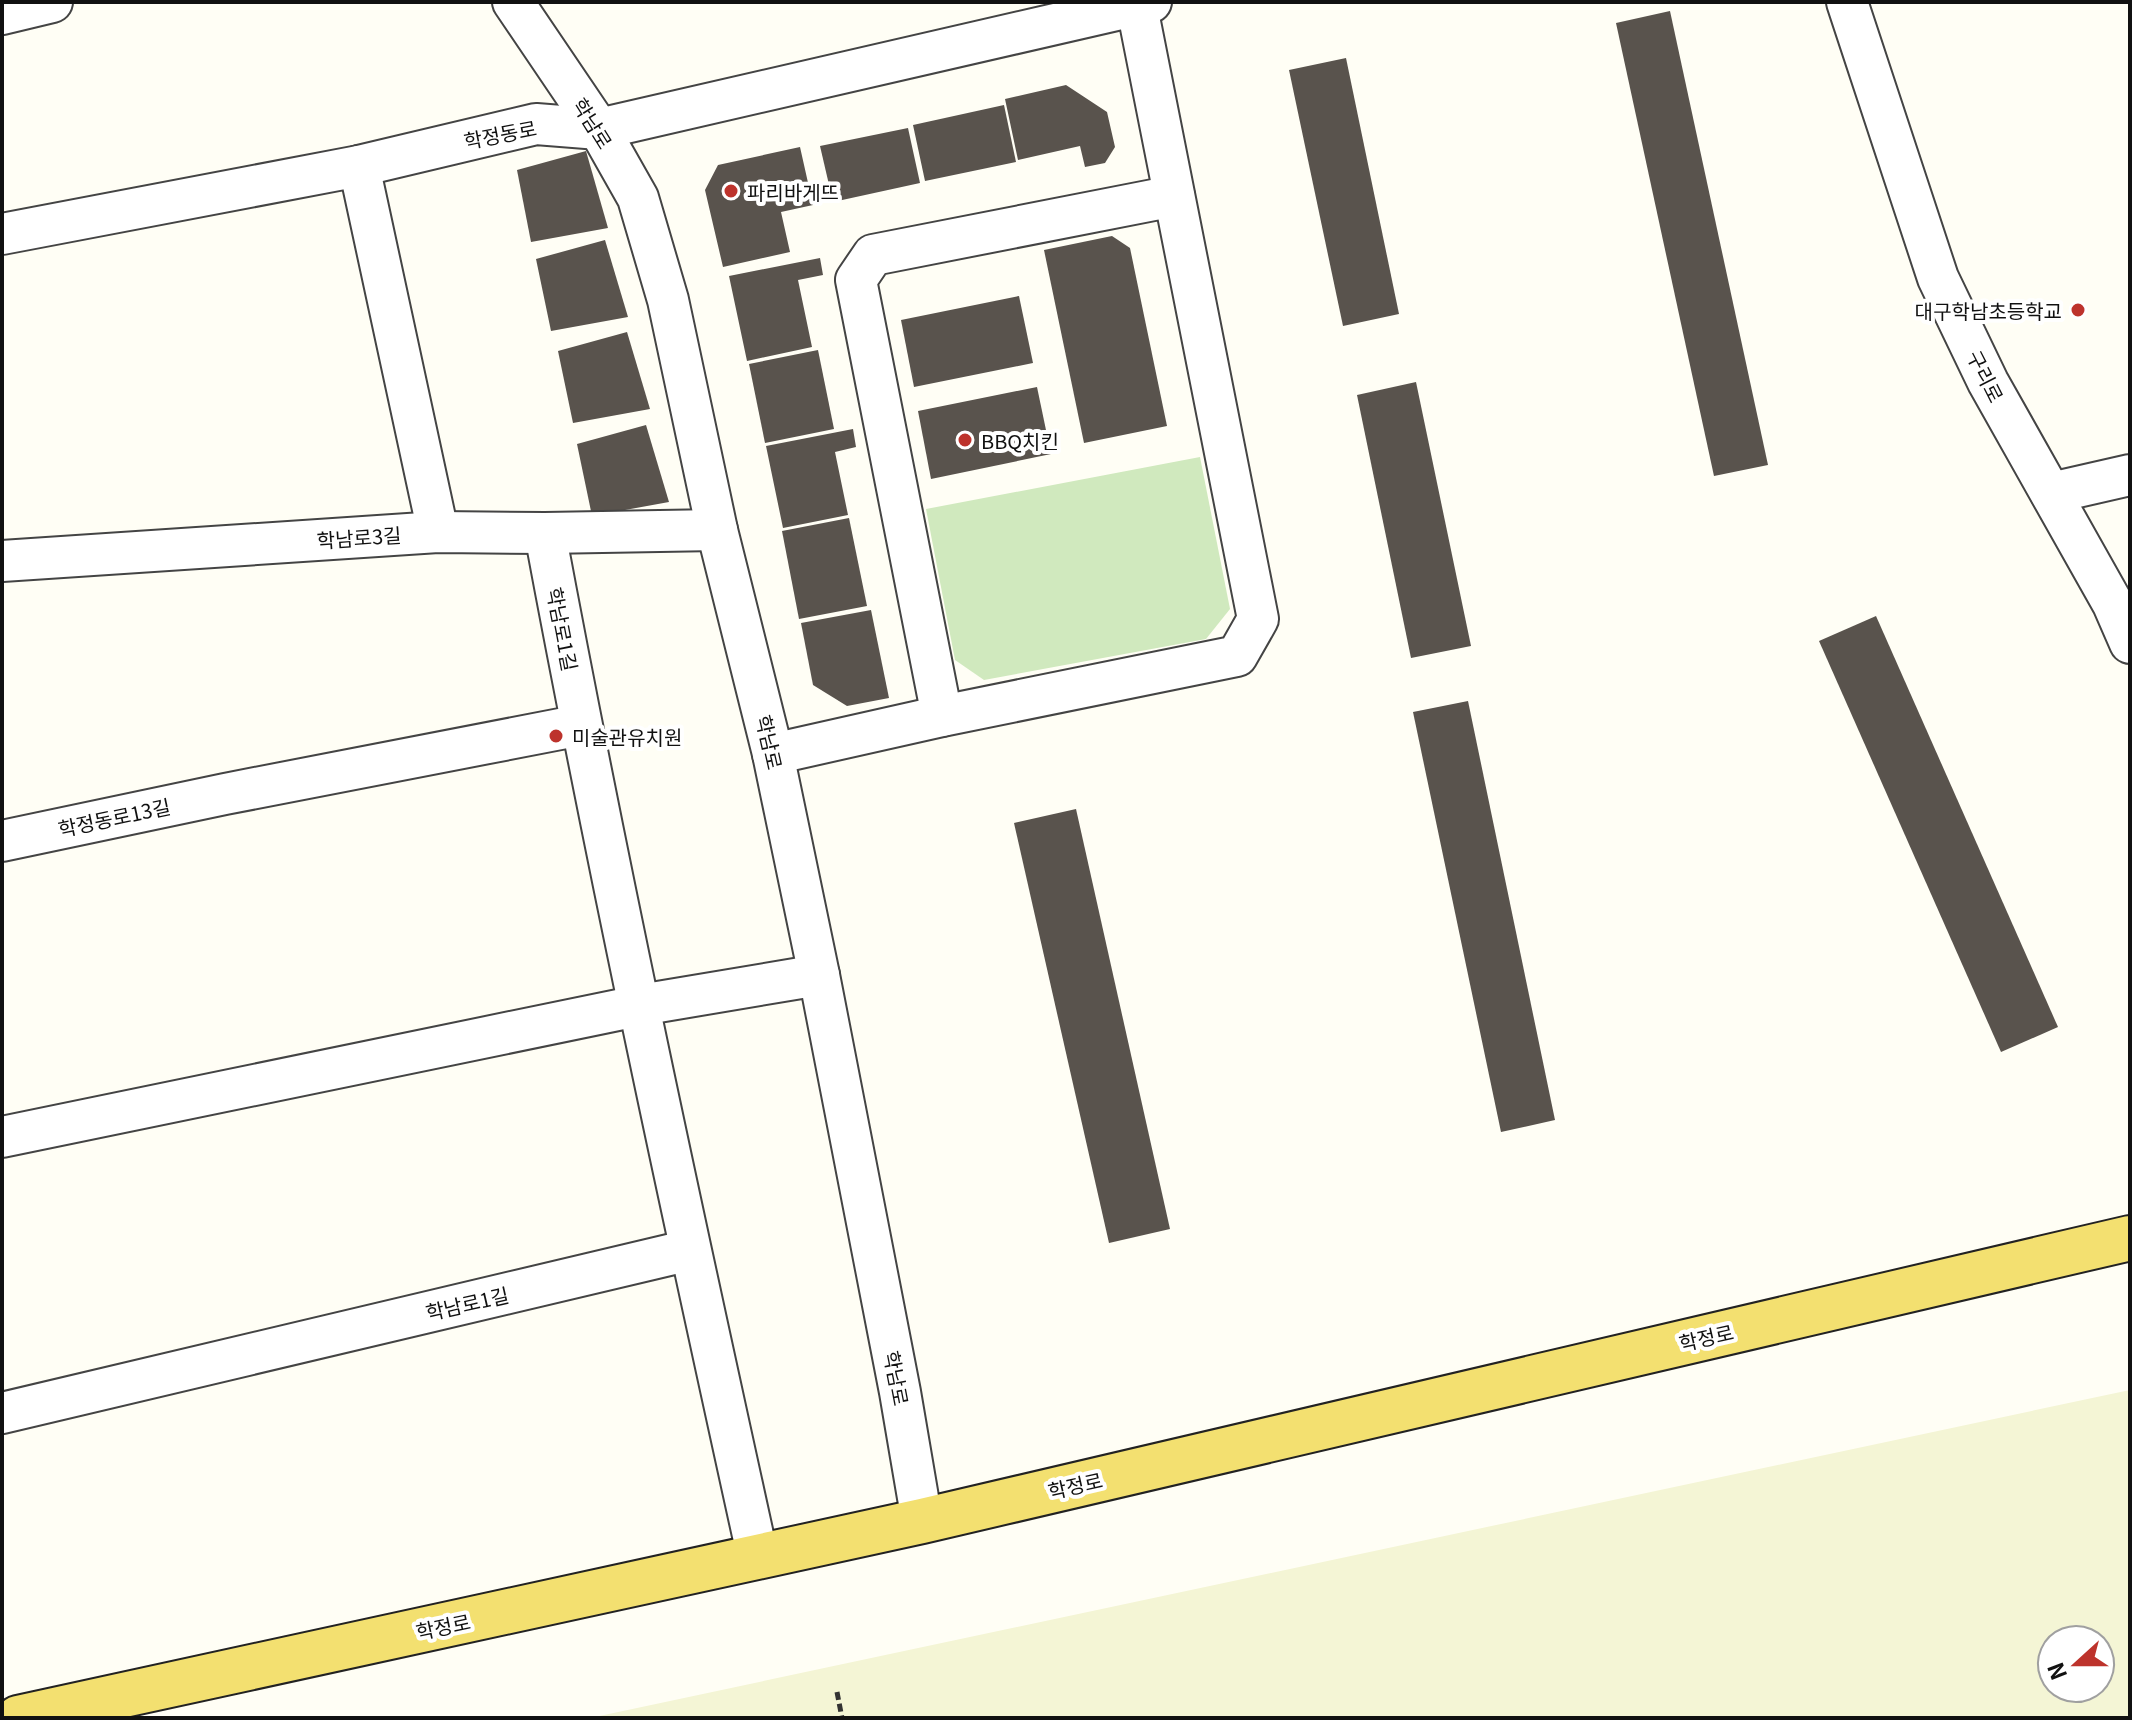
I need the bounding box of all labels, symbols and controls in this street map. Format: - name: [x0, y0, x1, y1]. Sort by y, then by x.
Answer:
- street label: 학남로: [566, 92, 620, 154]
- street label: 학정동로: [461, 113, 539, 155]
- place label: 파리바게뜨: [747, 177, 839, 206]
- marker: 파리바게뜨: [722, 182, 740, 200]
- place label: 대구학남초등학교: [1915, 296, 2062, 325]
- marker: 대구학남초등학교: [2069, 301, 2087, 319]
- street label: 구리로: [1961, 345, 2011, 407]
- place label: BBQ치킨: [981, 426, 1059, 455]
- marker: BBQ치킨: [956, 431, 974, 449]
- street label: 학남로3길: [316, 520, 402, 554]
- street label: 학남로1길: [541, 585, 585, 673]
- street label: 학남로: [750, 712, 790, 772]
- place label: 미술관유치원: [572, 722, 682, 751]
- marker: 미술관유치원: [547, 727, 565, 745]
- street label: 학정동로13길: [55, 791, 173, 843]
- street label: 학남로1길: [422, 1279, 512, 1327]
- street label: 학정로: [1676, 1317, 1736, 1357]
- street label: 학남로: [877, 1348, 917, 1408]
- street label: 학정로: [1045, 1465, 1105, 1505]
- street label: 학정로: [413, 1606, 473, 1646]
- north arrow: [2036, 1624, 2116, 1704]
- text: N: [2038, 1658, 2073, 1685]

